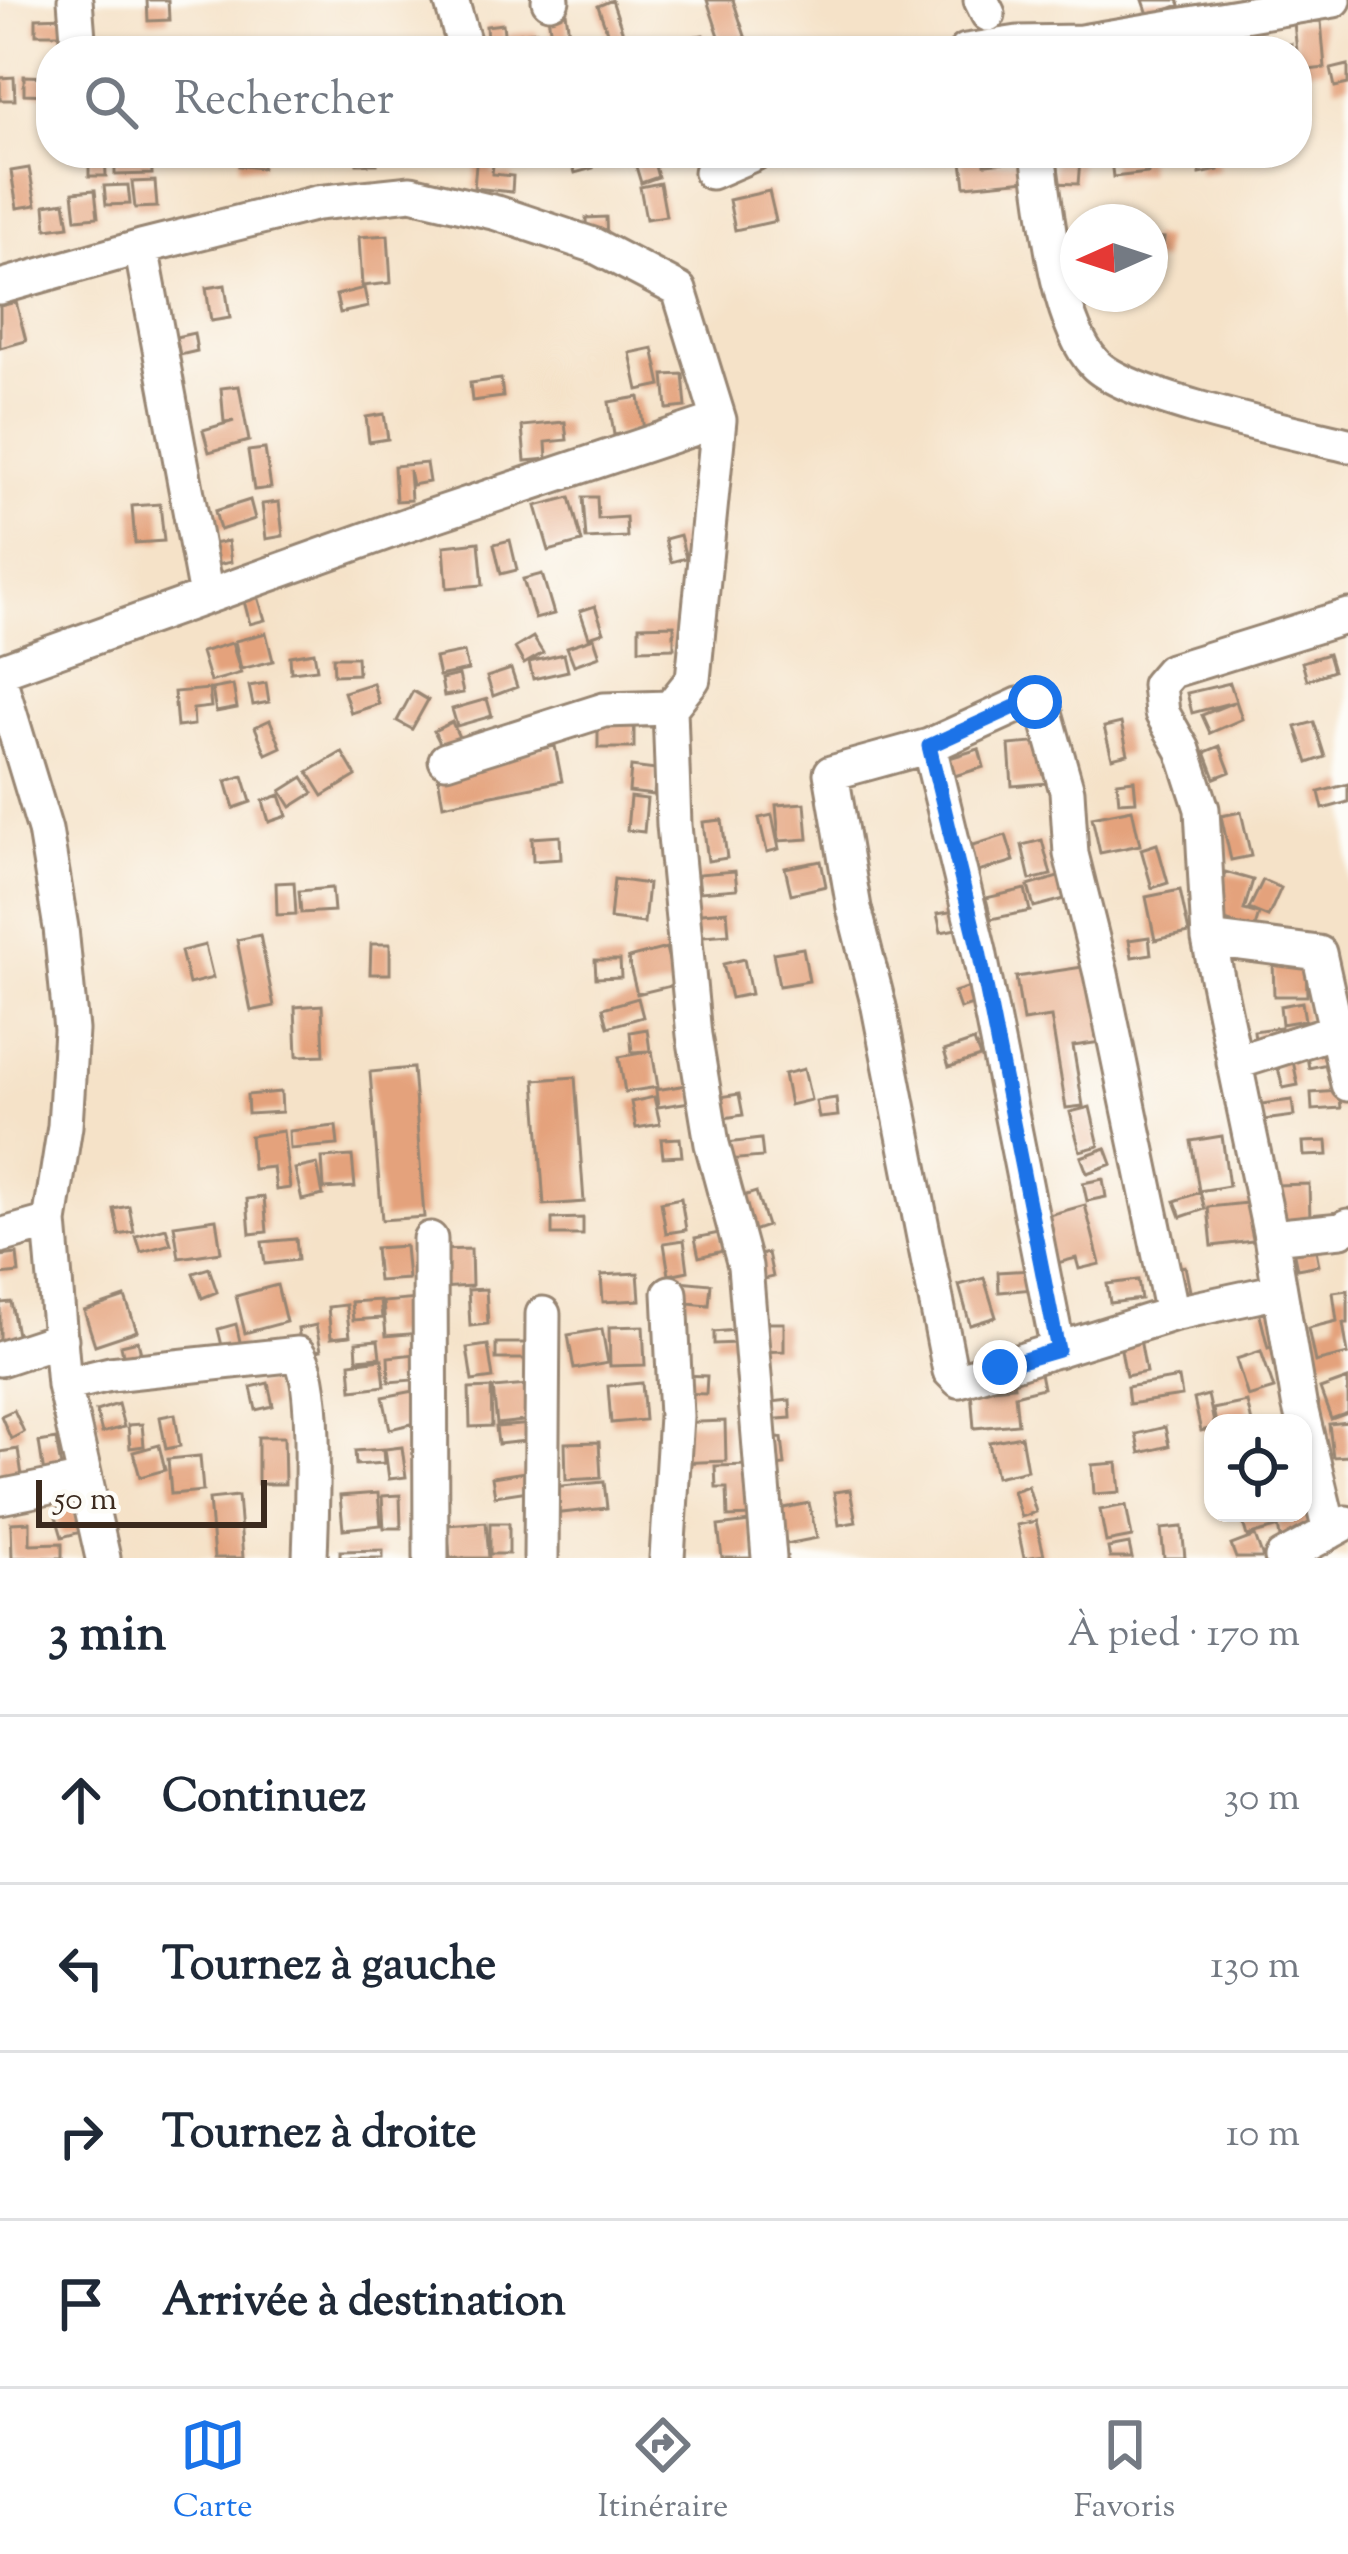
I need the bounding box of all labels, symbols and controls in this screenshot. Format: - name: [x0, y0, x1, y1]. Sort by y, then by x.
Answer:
- search box: [36, 36, 1312, 168]
- icon: search: [78, 69, 144, 135]
- text: Rechercher: [174, 70, 394, 135]
- north arrow: [1060, 204, 1168, 312]
- route start: [1008, 675, 1062, 729]
- route end: [973, 1340, 1027, 1394]
- map controls: [1204, 1414, 1312, 1522]
- button: locate: [1204, 1414, 1312, 1522]
- scale bar: [36, 1474, 267, 1527]
- text: 50 m: [54, 1477, 117, 1525]
- text: 3 min: [48, 1600, 166, 1673]
- text: À pied · 170 m: [1068, 1608, 1300, 1664]
- icon: ahead: [48, 1767, 114, 1833]
- text: Continuez: [162, 1767, 366, 1832]
- text: 30 m: [1223, 1772, 1300, 1828]
- icon: left: [48, 1935, 114, 2001]
- text: Tournez à gauche: [162, 1935, 496, 2000]
- text: 130 m: [1210, 1940, 1300, 1996]
- icon: right: [48, 2103, 114, 2169]
- text: Tournez à droite: [162, 2103, 477, 2168]
- text: 10 m: [1226, 2108, 1300, 2164]
- icon: arrive: [48, 2271, 114, 2337]
- text: Arrivée à destination: [162, 2271, 566, 2336]
- tab: Carte: [173, 2412, 253, 2532]
- tab: Itinéraire: [598, 2412, 728, 2532]
- tab: Favoris: [1074, 2412, 1175, 2532]

